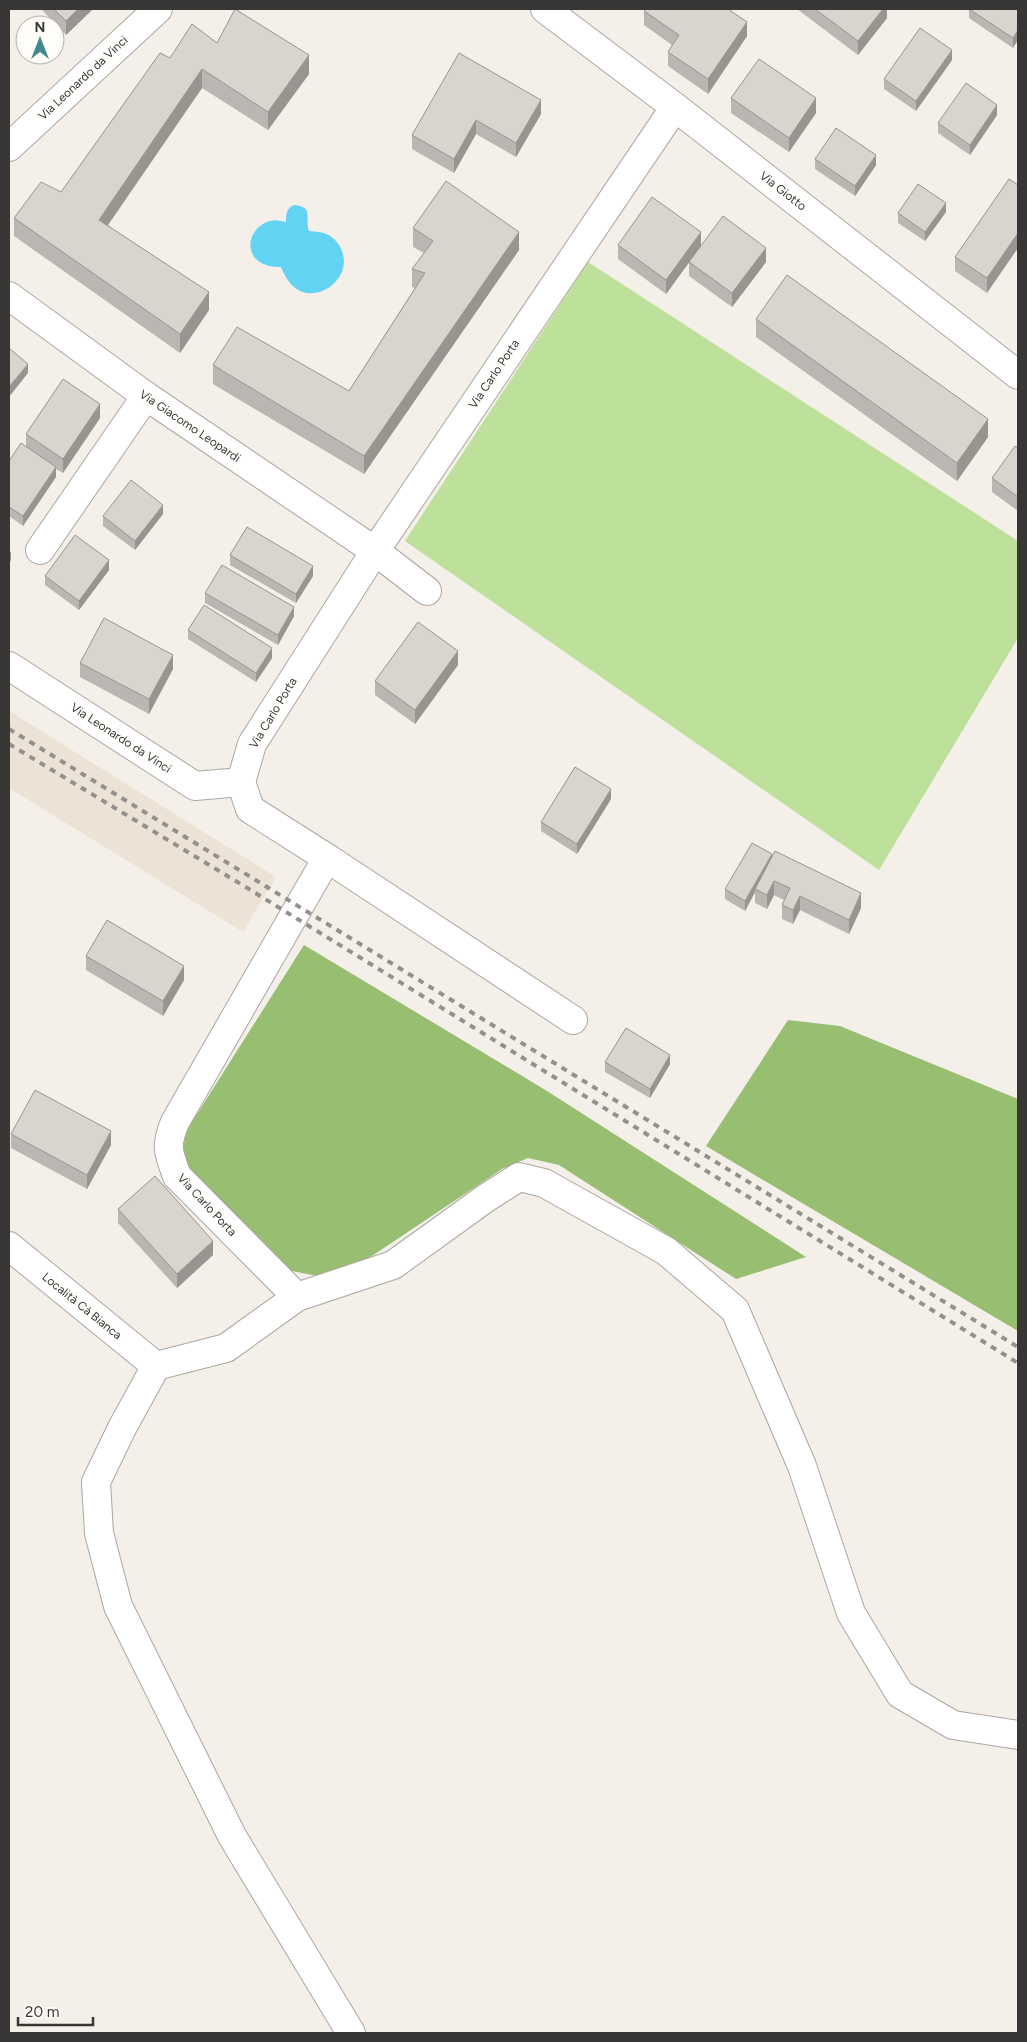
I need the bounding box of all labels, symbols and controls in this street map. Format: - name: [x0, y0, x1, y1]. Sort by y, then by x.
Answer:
- north arrow: [15, 15, 65, 65]
- text: N: [35, 19, 45, 36]
- street label: Via Leonardo da Vinci: [35, 33, 131, 123]
- street label: Via Giotto: [757, 169, 809, 213]
- street label: Via Carlo Porta: [466, 337, 522, 411]
- street label: Via Giacomo Leopardi: [137, 387, 243, 465]
- street label: Via Carlo Porta: [246, 675, 300, 751]
- street label: Via Leonardo da Vinci: [68, 700, 174, 776]
- street label: Via Carlo Porta: [175, 1171, 239, 1239]
- street label: Località Cà Bianca: [39, 1270, 125, 1342]
- scale bar: [18, 1994, 92, 2026]
- text: 20 m: [25, 2003, 59, 2021]

